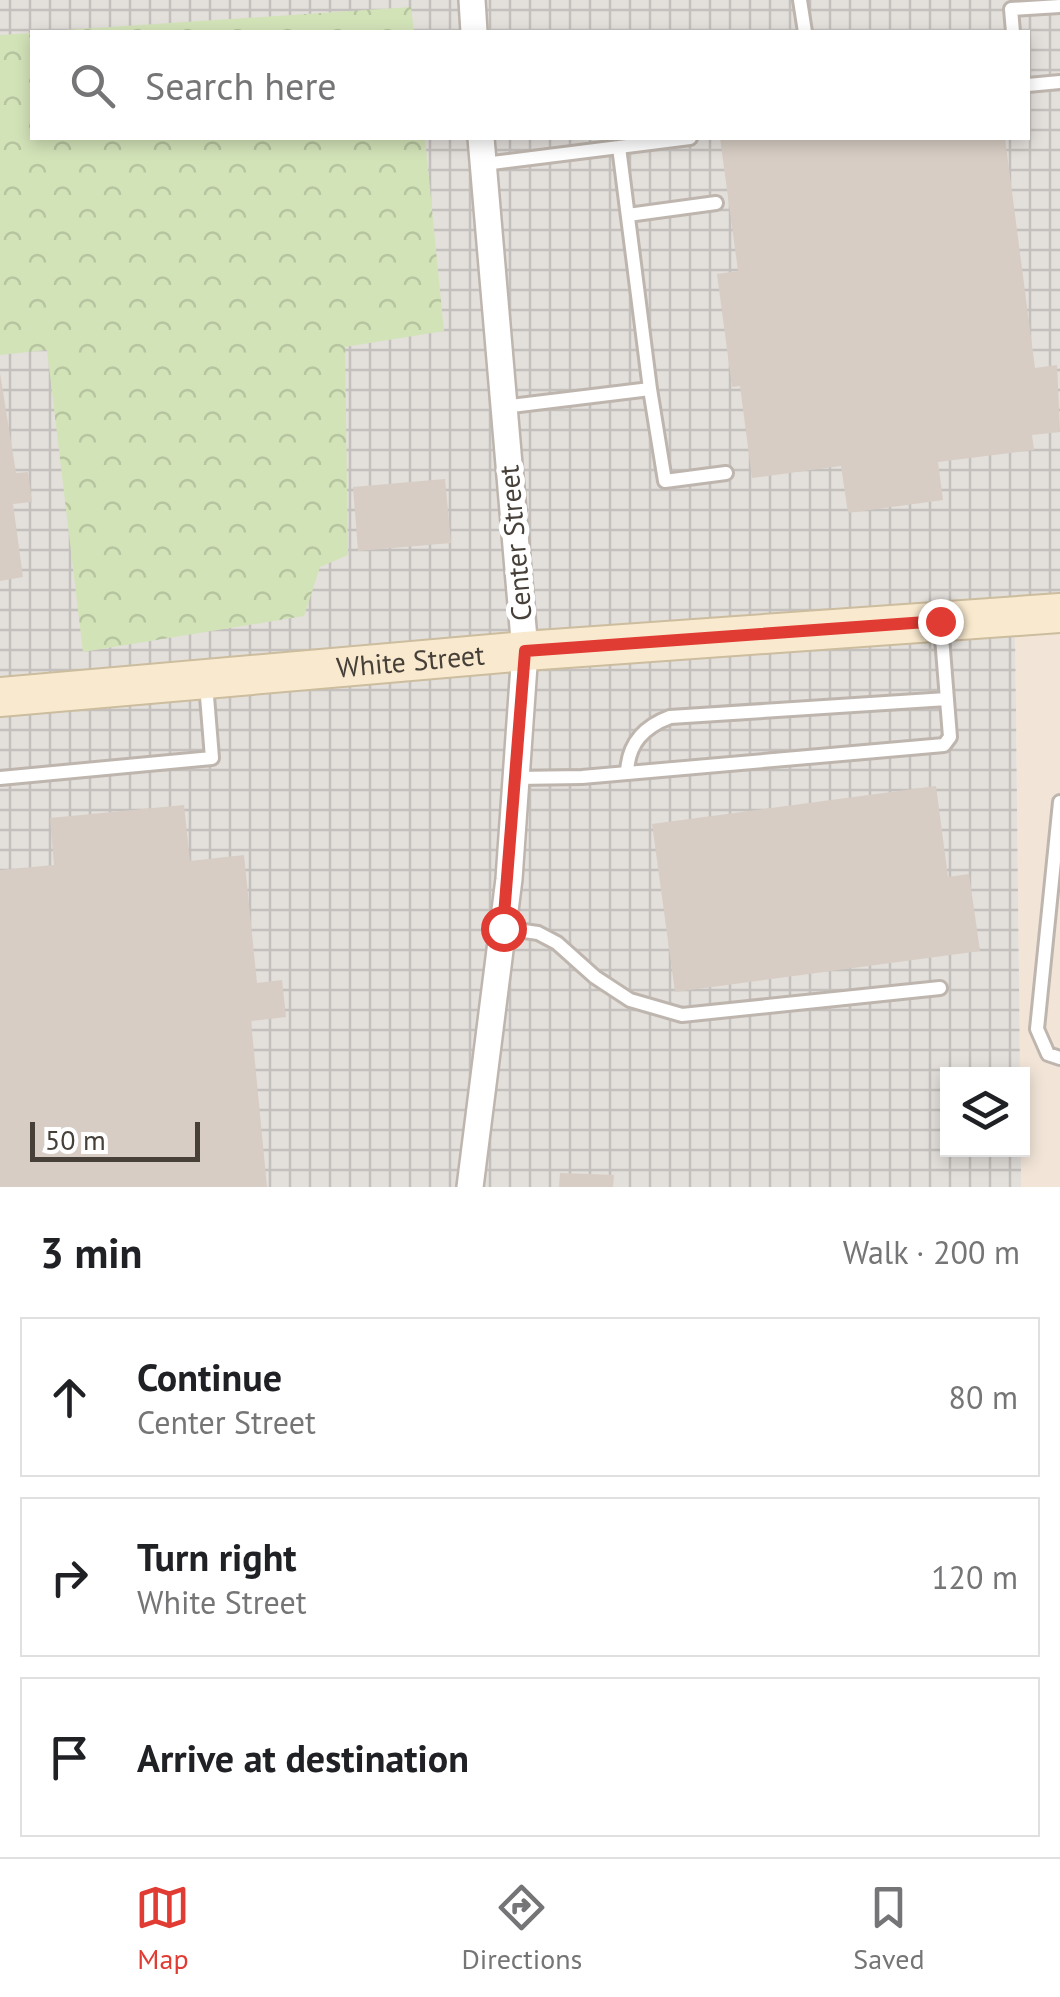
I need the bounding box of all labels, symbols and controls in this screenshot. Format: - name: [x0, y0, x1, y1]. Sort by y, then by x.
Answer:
- search box: [30, 30, 1030, 140]
- icon: search: [65, 58, 120, 113]
- text: Search here: [145, 61, 337, 110]
- street label: Center Street: [489, 463, 540, 623]
- route end: [918, 599, 964, 645]
- street label: White Street: [335, 636, 486, 685]
- route start: [481, 906, 527, 952]
- map controls: [940, 1067, 1030, 1157]
- button: layers: [940, 1067, 1030, 1157]
- scale bar: [30, 1117, 200, 1162]
- text: 50 m: [45, 1121, 106, 1158]
- text: 3 min: [40, 1225, 142, 1280]
- text: Walk · 200 m: [843, 1231, 1020, 1273]
- text: Continue: [137, 1352, 282, 1401]
- icon: ahead: [42, 1370, 97, 1425]
- text: 80 m: [949, 1376, 1018, 1418]
- text: Center Street: [137, 1401, 316, 1443]
- text: Turn right: [137, 1532, 297, 1581]
- icon: right: [42, 1550, 97, 1605]
- text: 120 m: [931, 1556, 1018, 1598]
- text: White Street: [137, 1581, 307, 1623]
- icon: arrive: [42, 1730, 97, 1785]
- text: Arrive at destination: [137, 1733, 469, 1782]
- tab: Map: [135, 1880, 190, 1977]
- tab: Directions: [461, 1880, 582, 1977]
- tab: Saved: [853, 1880, 925, 1977]

